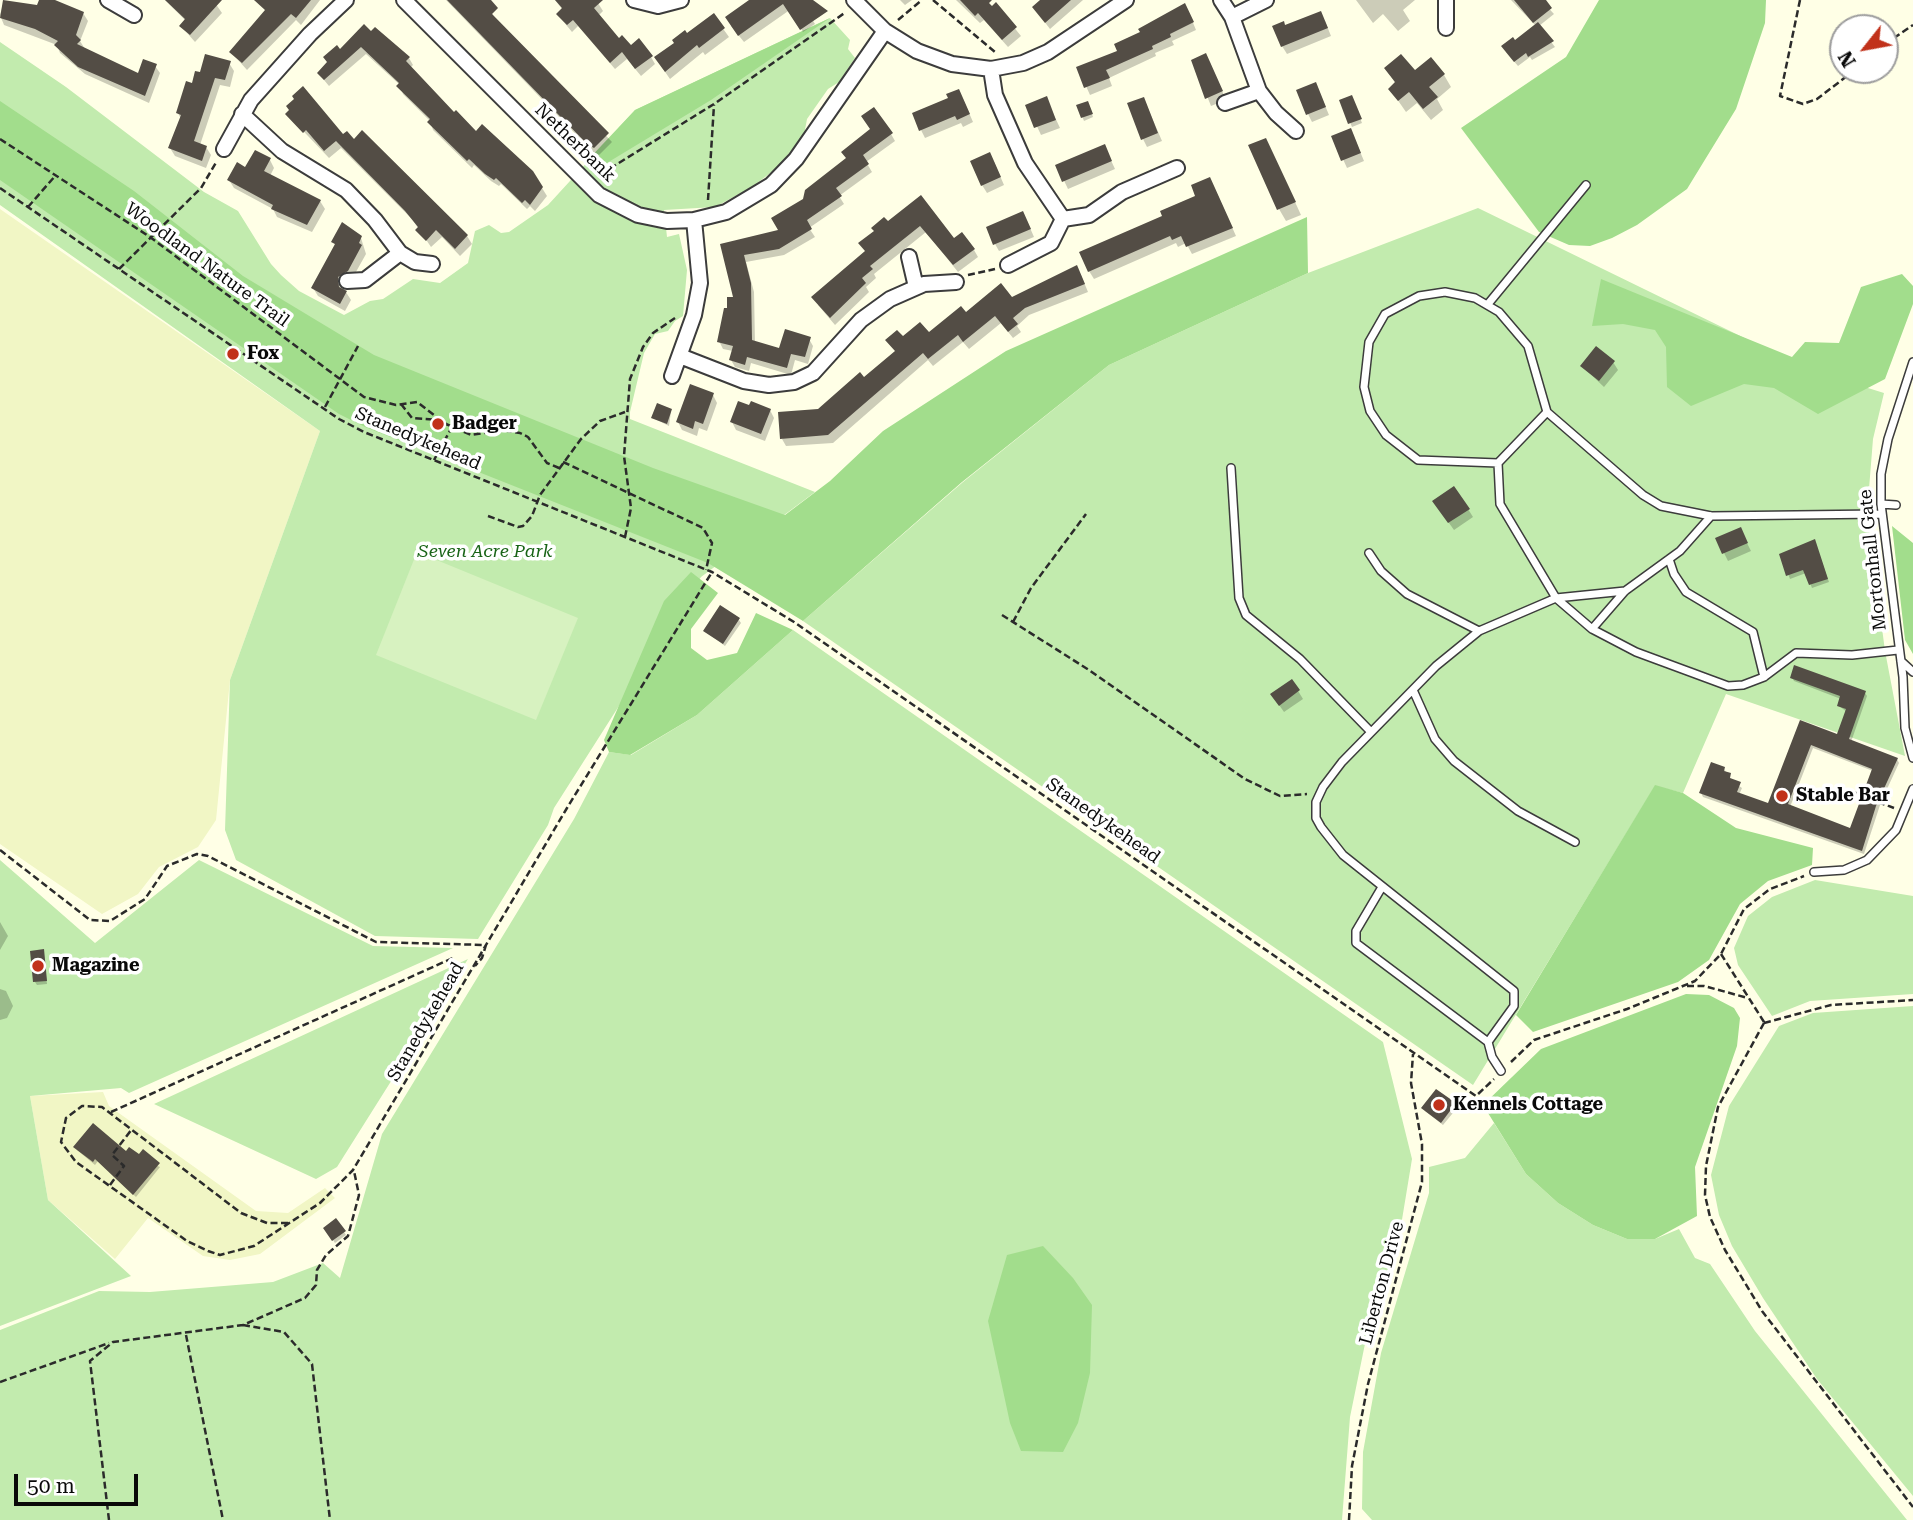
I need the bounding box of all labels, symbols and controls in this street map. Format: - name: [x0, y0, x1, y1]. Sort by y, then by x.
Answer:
- north arrow: [1829, 14, 1899, 84]
- text: N: [1834, 47, 1861, 71]
- street label: Netherbank: [530, 99, 620, 187]
- street label: Woodland Nature Trail: [121, 198, 293, 332]
- place label: Fox: [247, 343, 279, 365]
- marker: Fox: [225, 346, 241, 362]
- street label: Stanedykehead: [352, 403, 484, 475]
- place label: Badger: [452, 413, 517, 435]
- marker: Badger: [430, 416, 446, 432]
- street label: Mortonhall Gate: [1855, 488, 1891, 632]
- park label: Seven Acre Park: [418, 541, 552, 563]
- street label: Stanedykehead: [1042, 774, 1164, 868]
- place label: Stable Bar: [1796, 785, 1890, 807]
- marker: Stable Bar: [1774, 788, 1790, 804]
- place label: Magazine: [52, 955, 139, 977]
- marker: Magazine: [30, 958, 46, 974]
- street label: Stanedykehead: [383, 958, 469, 1086]
- place label: Kennels Cottage: [1453, 1094, 1603, 1116]
- marker: Kennels Cottage: [1431, 1097, 1447, 1113]
- street label: Liberton Drive: [1355, 1219, 1409, 1347]
- scale bar: [18, 1460, 142, 1504]
- text: 50 m: [27, 1474, 75, 1498]

